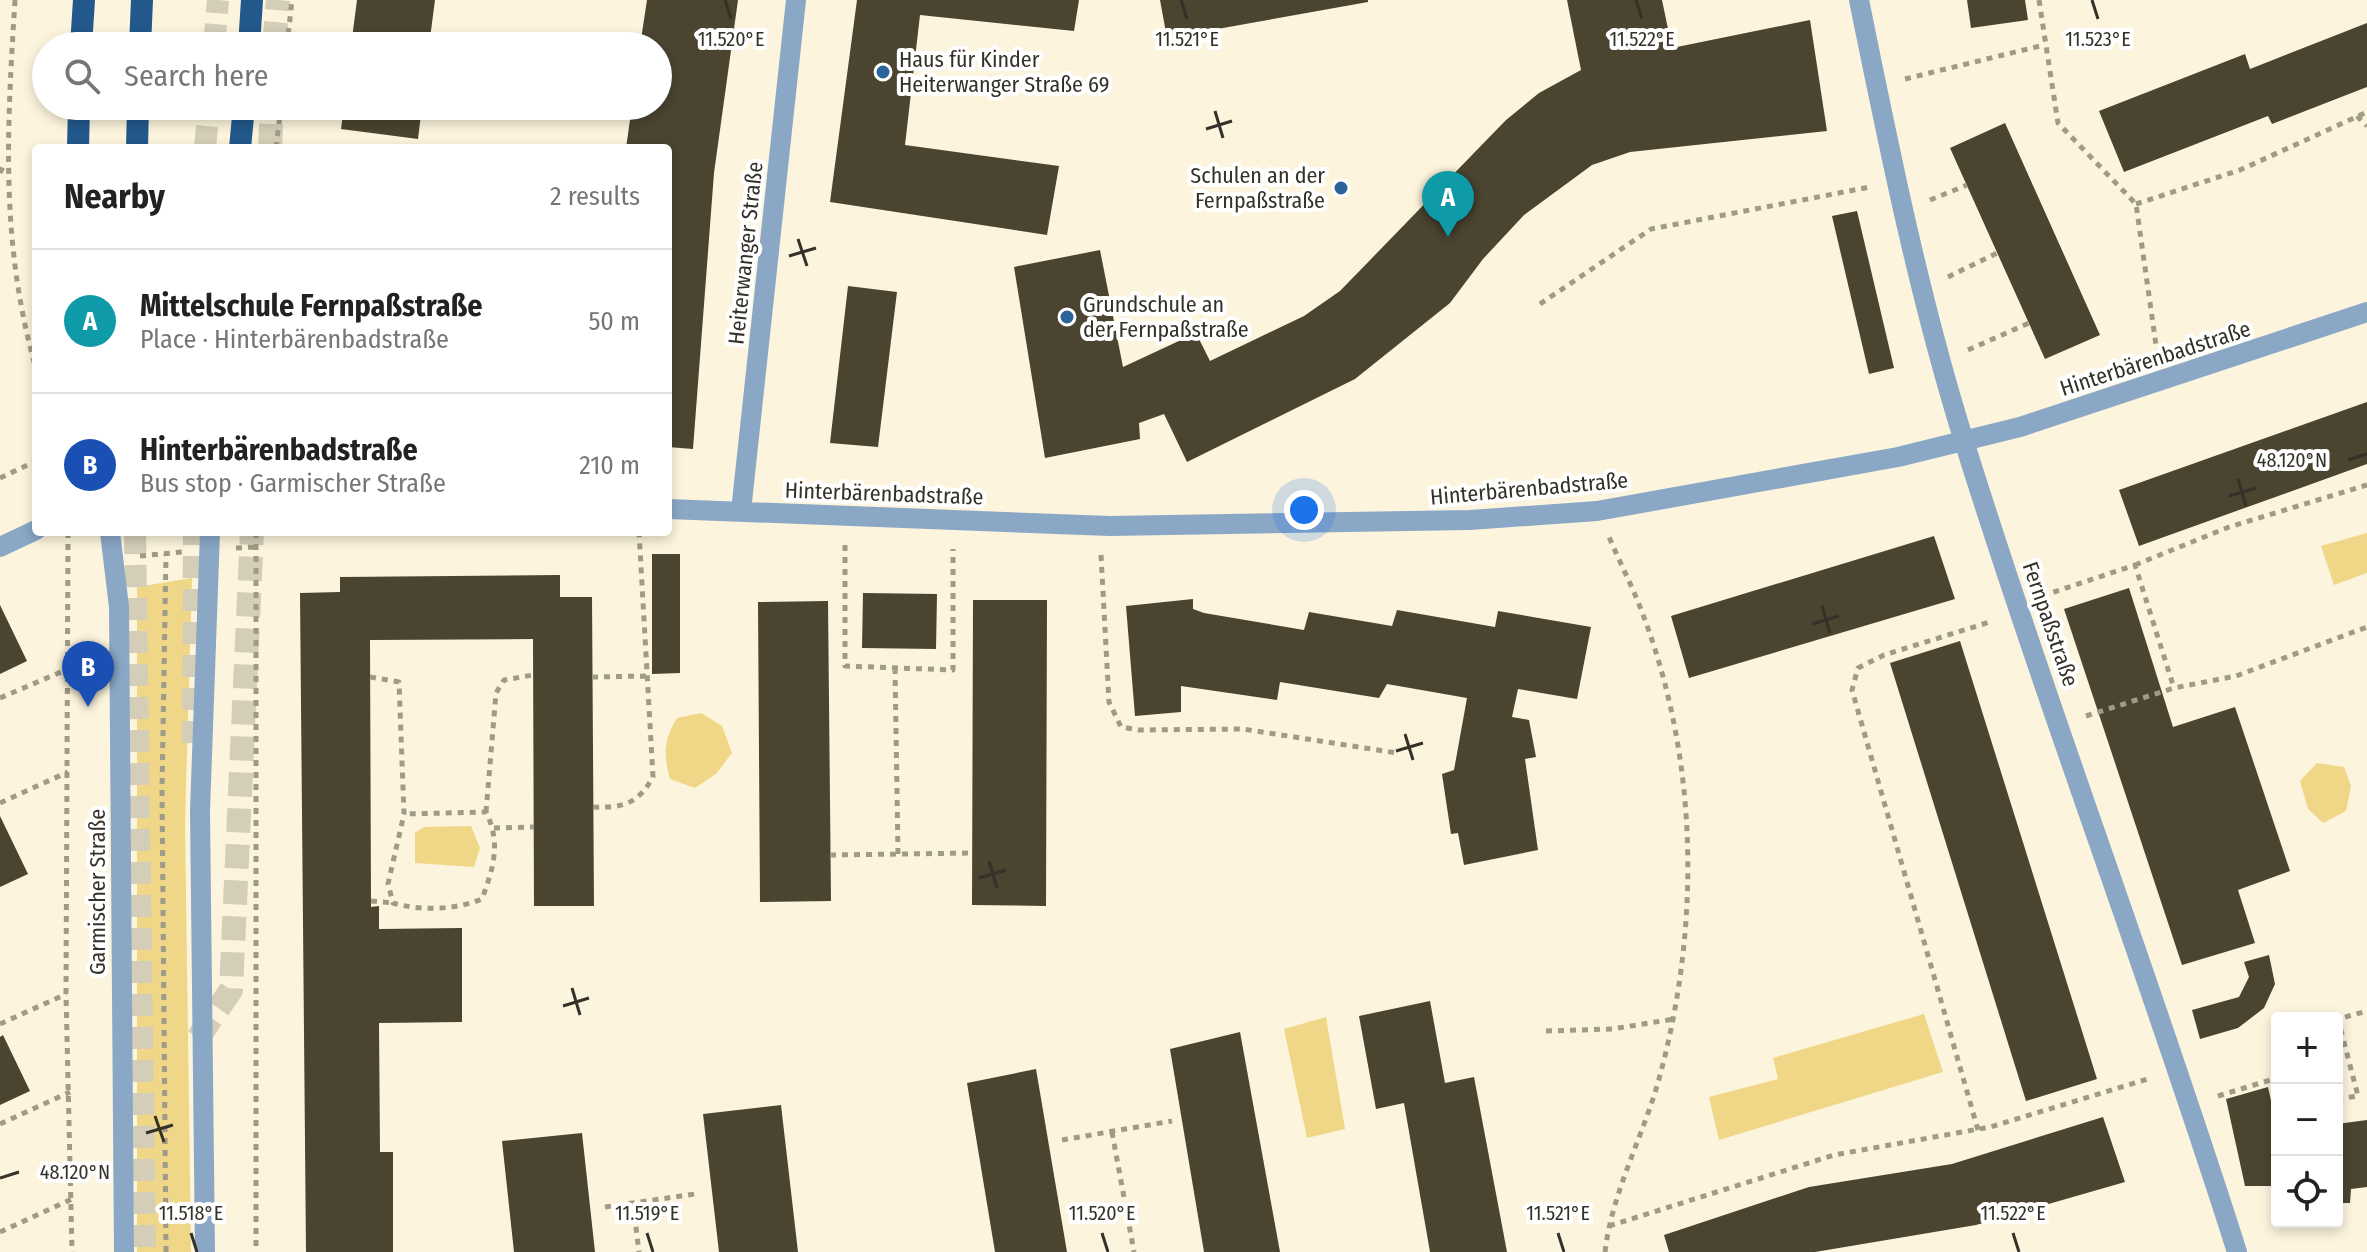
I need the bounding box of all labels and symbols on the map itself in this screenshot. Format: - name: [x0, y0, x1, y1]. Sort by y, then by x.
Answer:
- text: 11.520°E: [698, 27, 764, 51]
- text: 11.521°E: [1155, 27, 1219, 51]
- text: 11.522°E: [1609, 27, 1675, 51]
- text: 11.523°E: [2065, 27, 2131, 51]
- place label: Haus für Kinder Heiterwanger Straße 69: [899, 46, 1109, 98]
- marker: Haus für Kinder Heiterwanger Straße 69: [874, 63, 892, 81]
- street label: Heiterwanger Straße: [722, 160, 769, 346]
- place label: Schulen an der Fernpaßstraße: [1190, 162, 1325, 214]
- pin: A: [1422, 171, 1474, 237]
- marker: Schulen an der Fernpaßstraße: [1332, 179, 1350, 197]
- place label: Grundschule an der Fernpaßstraße: [1083, 291, 1249, 343]
- marker: Grundschule an der Fernpaßstraße: [1058, 308, 1076, 326]
- street label: Hinterbärenbadstraße: [2056, 315, 2254, 402]
- text: 48.120°N: [2257, 448, 2327, 472]
- street label: Hinterbärenbadstraße: [1429, 466, 1629, 511]
- street label: Hinterbärenbadstraße: [784, 477, 984, 510]
- your location: [1284, 490, 1324, 530]
- street label: Fernpaßstraße: [2017, 558, 2084, 690]
- pin: B: [62, 641, 114, 707]
- street label: Garmischer Straße: [84, 809, 111, 975]
- text: 48.120°N: [40, 1160, 110, 1184]
- text: 11.518°E: [159, 1201, 223, 1225]
- text: 11.519°E: [615, 1201, 679, 1225]
- text: 11.520°E: [1069, 1201, 1135, 1225]
- text: 11.521°E: [1526, 1201, 1590, 1225]
- text: 11.522°E: [1980, 1201, 2046, 1225]

